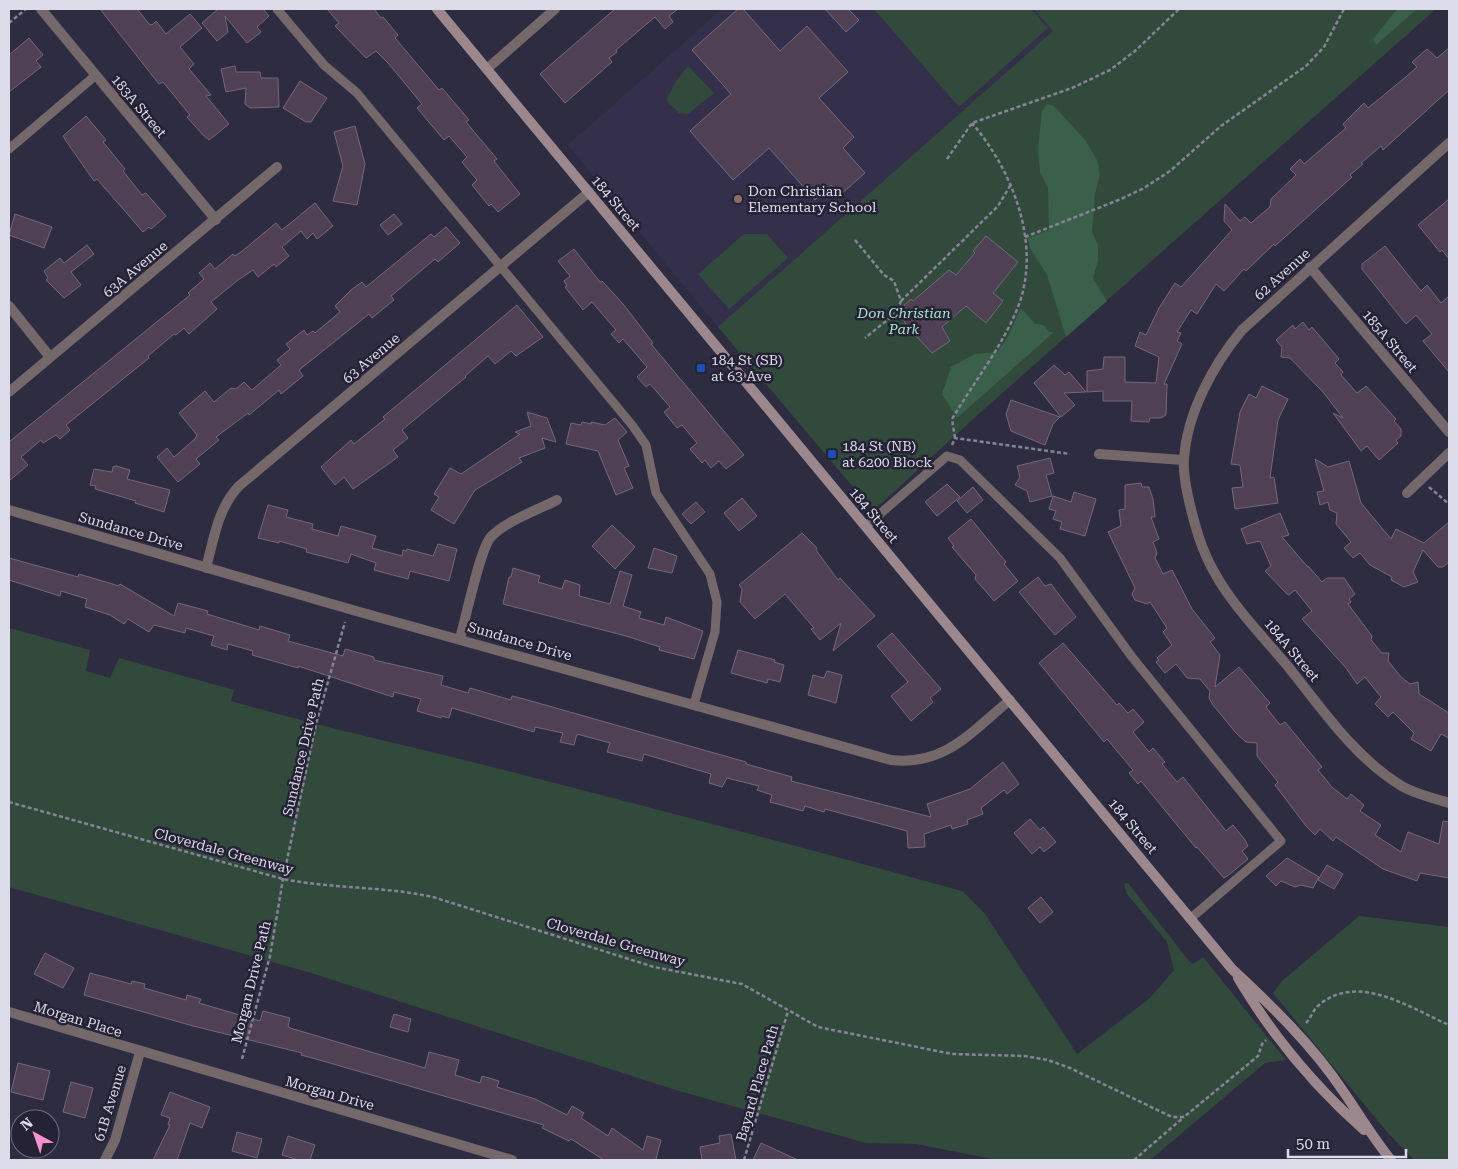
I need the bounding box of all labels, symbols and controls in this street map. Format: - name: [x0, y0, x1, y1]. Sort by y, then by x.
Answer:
- street label: 183A Street: [108, 71, 170, 141]
- street label: 184 Street: [588, 172, 644, 234]
- place label: Don Christian Elementary School: [748, 183, 877, 215]
- marker: Don Christian Elementary School: [732, 193, 744, 205]
- street label: 63A Avenue: [100, 237, 171, 301]
- street label: 62 Avenue: [1251, 245, 1313, 303]
- park label: Don Christian Park: [856, 305, 951, 337]
- street label: 185A Street: [1359, 306, 1421, 376]
- street label: 63 Avenue: [339, 329, 403, 386]
- place label: 184 St (SB) at 63 Ave: [711, 352, 783, 384]
- marker: 184 St (SB) at 63 Ave: [695, 362, 707, 374]
- place label: 184 St (NB) at 6200 Block: [842, 438, 932, 470]
- marker: 184 St (NB) at 6200 Block: [826, 448, 838, 460]
- street label: 184 Street: [846, 484, 902, 546]
- street label: Sundance Drive: [77, 508, 185, 554]
- street label: 184A Street: [1261, 615, 1323, 685]
- street label: Sundance Drive: [466, 618, 574, 664]
- street label: Sundance Drive Path: [279, 676, 327, 818]
- street label: 184 Street: [1105, 795, 1161, 857]
- street label: Cloverdale Greenway: [153, 825, 296, 878]
- street label: Cloverdale Greenway: [545, 915, 688, 970]
- street label: Morgan Drive Path: [228, 919, 274, 1045]
- street label: Morgan Place: [32, 998, 124, 1040]
- street label: Bayard Place Path: [733, 1023, 781, 1143]
- street label: 61B Avenue: [91, 1063, 129, 1143]
- street label: Morgan Drive: [284, 1073, 377, 1113]
- north arrow: [10, 1109, 60, 1159]
- text: N: [17, 1114, 36, 1134]
- scale bar: [1288, 1126, 1406, 1158]
- text: 50 m: [1296, 1135, 1331, 1153]

